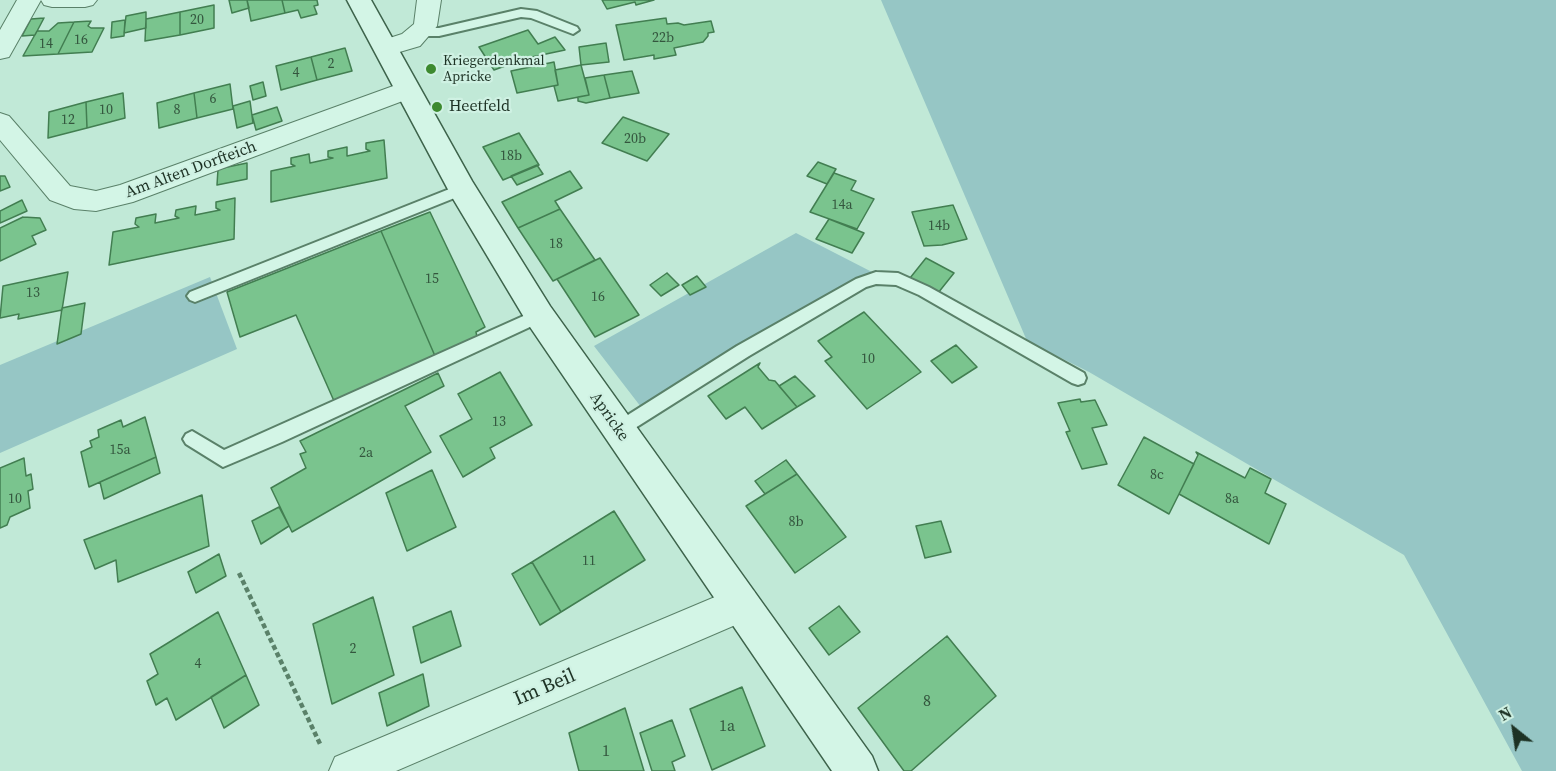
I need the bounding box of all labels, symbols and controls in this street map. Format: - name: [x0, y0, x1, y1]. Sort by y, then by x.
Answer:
- house number: 20: [190, 12, 204, 28]
- house number: 22b: [652, 30, 674, 46]
- house number: 16: [74, 32, 88, 48]
- house number: 14: [39, 36, 53, 52]
- place label: Kriegerdenkmal Apricke: [443, 53, 545, 86]
- house number: 2: [328, 56, 334, 72]
- marker: Kriegerdenkmal Apricke: [424, 62, 438, 76]
- house number: 4: [293, 65, 299, 81]
- house number: 6: [210, 91, 216, 107]
- place label: Heetfeld: [449, 97, 510, 117]
- marker: Heetfeld: [430, 100, 444, 114]
- house number: 10: [99, 102, 113, 118]
- house number: 8: [174, 102, 180, 118]
- house number: 12: [61, 112, 75, 128]
- house number: 20b: [624, 131, 646, 147]
- street label: Am Alten Dorfteich: [123, 137, 259, 203]
- house number: 18b: [500, 148, 522, 164]
- house number: 14a: [831, 197, 853, 213]
- house number: 14b: [928, 218, 950, 234]
- house number: 18: [549, 236, 563, 252]
- house number: 15: [425, 271, 439, 287]
- house number: 13: [26, 285, 40, 301]
- house number: 16: [591, 289, 605, 305]
- house number: 10: [861, 351, 875, 367]
- street label: Apricke: [585, 389, 633, 445]
- house number: 13: [492, 414, 506, 430]
- house number: 15a: [109, 442, 131, 458]
- house number: 2a: [359, 445, 373, 461]
- house number: 8c: [1150, 467, 1164, 483]
- house number: 10: [8, 491, 22, 507]
- house number: 8a: [1225, 491, 1239, 507]
- house number: 8b: [788, 514, 804, 530]
- house number: 11: [582, 553, 596, 569]
- house number: 2: [350, 641, 356, 657]
- house number: 4: [195, 656, 201, 672]
- street label: Im Beil: [510, 664, 580, 712]
- house number: 8: [923, 692, 931, 712]
- north arrow: [1484, 699, 1544, 759]
- text: N: [1494, 701, 1516, 726]
- house number: 1a: [719, 717, 735, 737]
- house number: 1: [602, 742, 610, 762]

